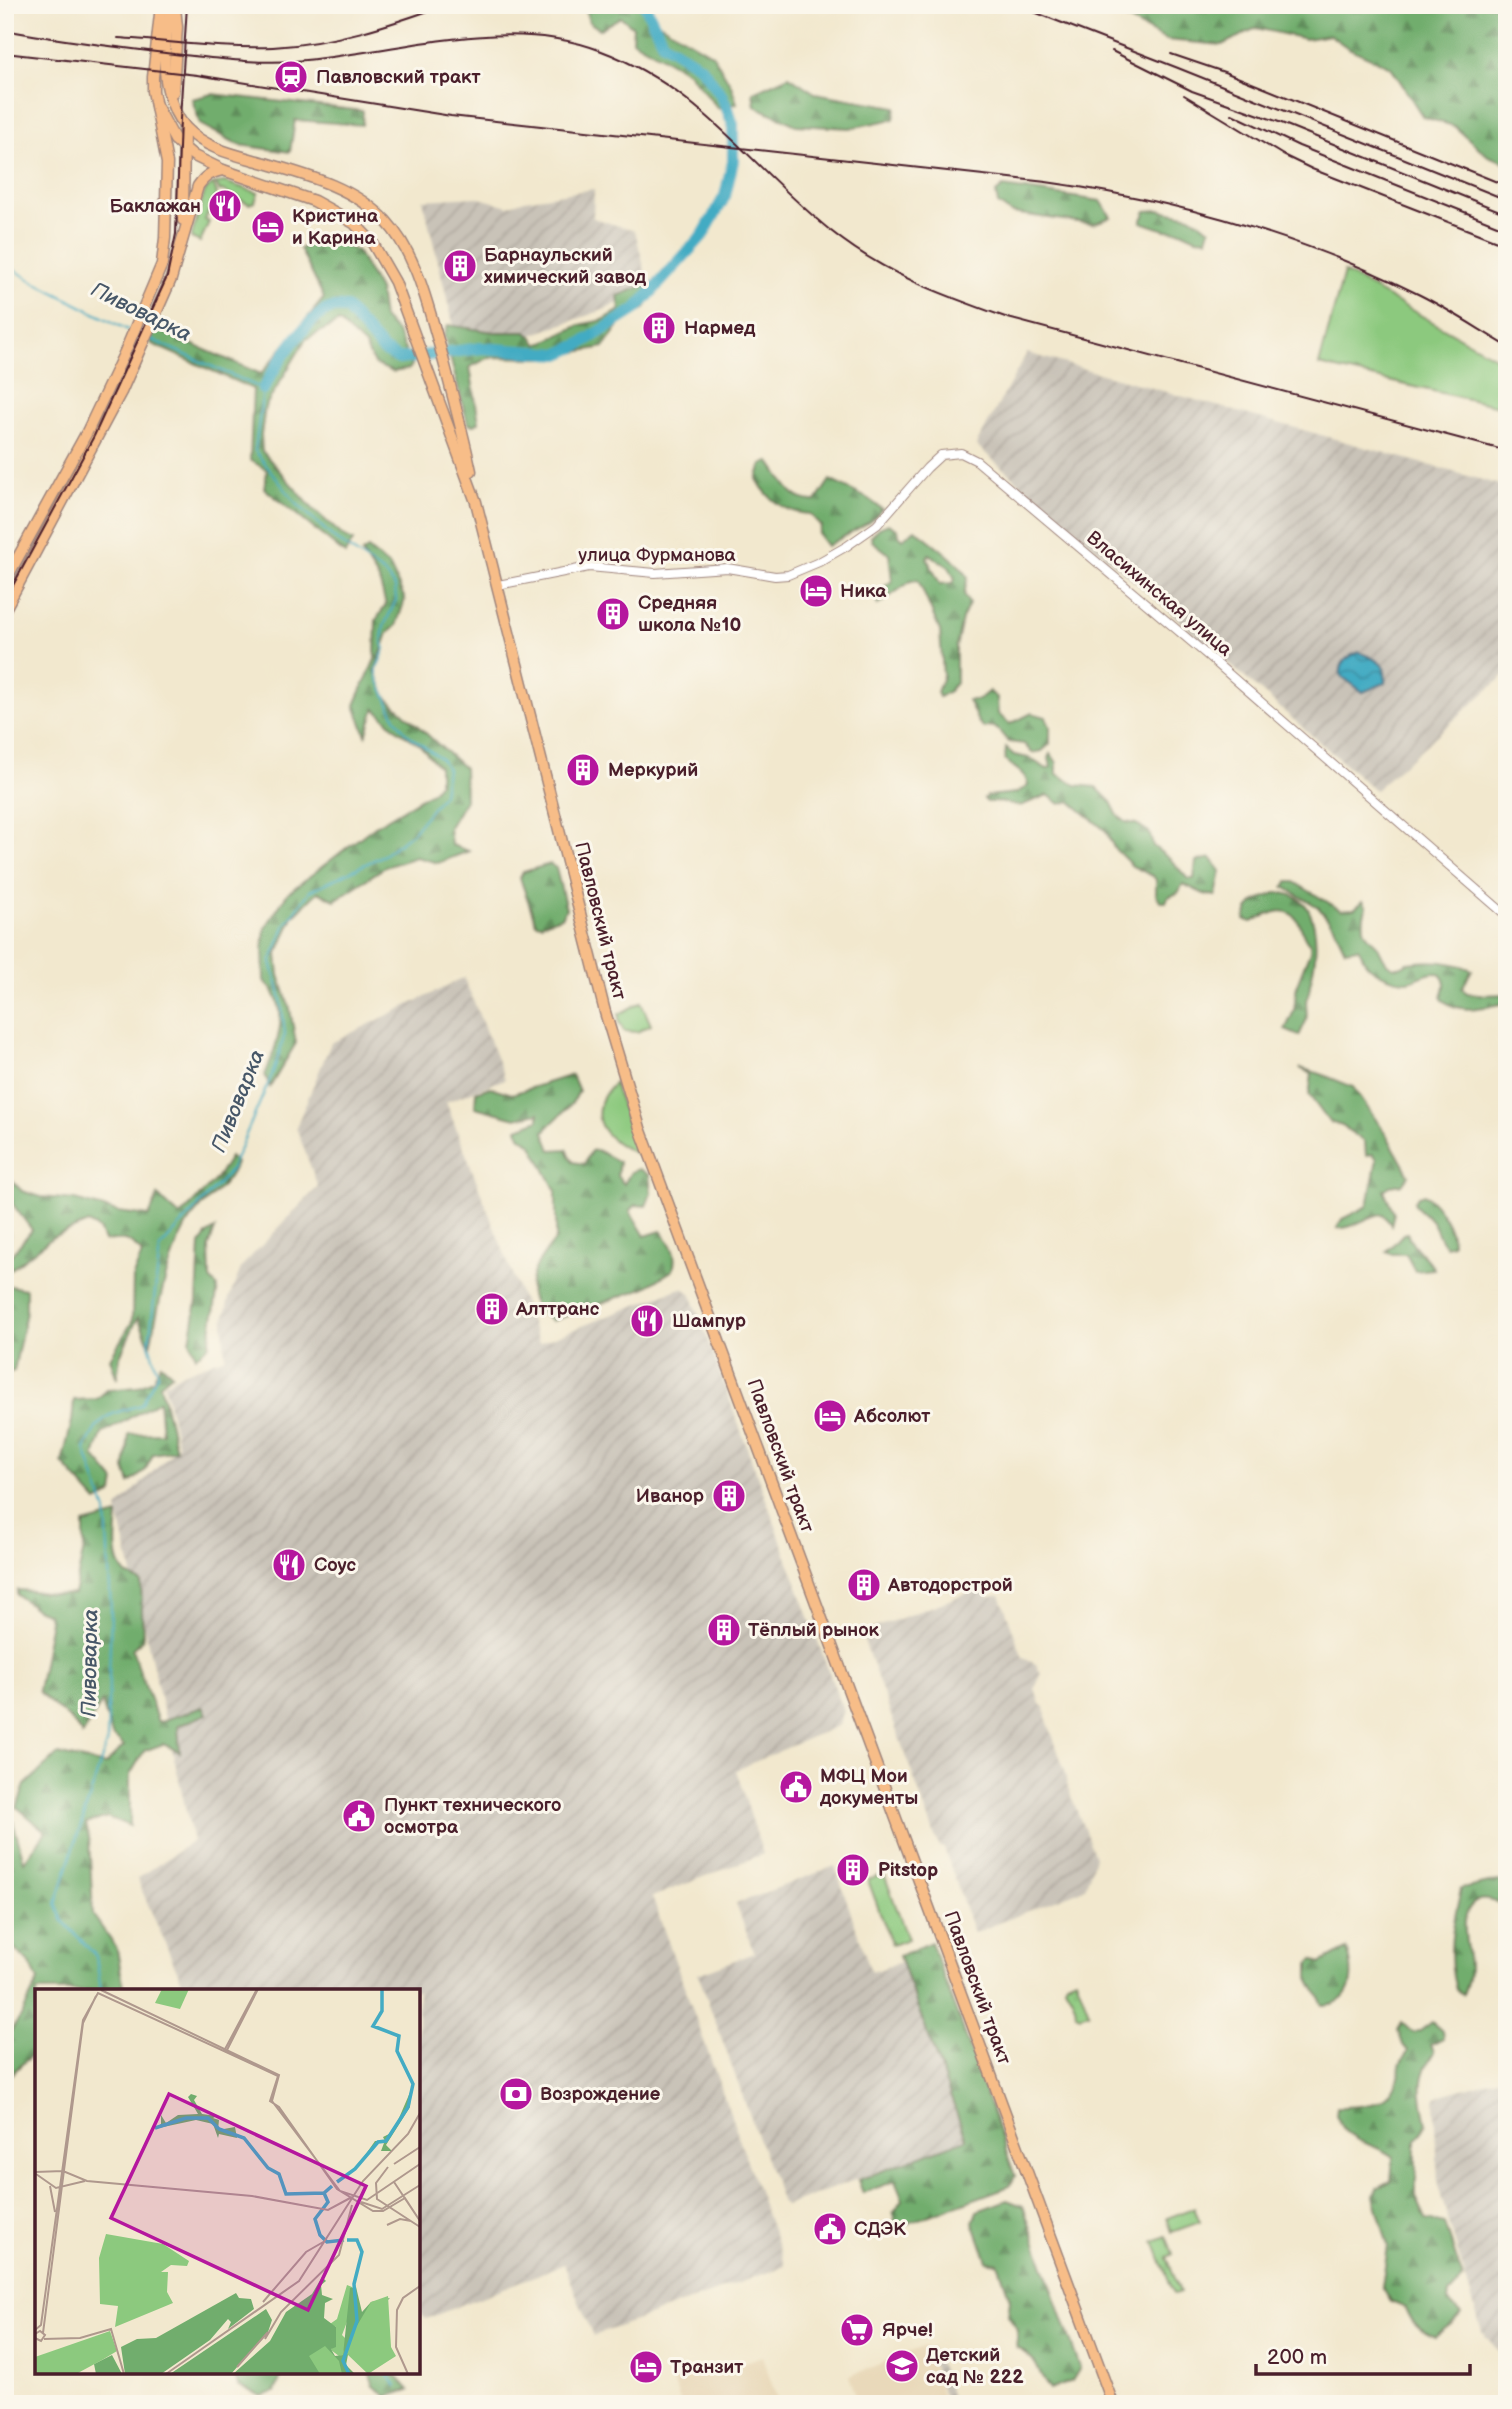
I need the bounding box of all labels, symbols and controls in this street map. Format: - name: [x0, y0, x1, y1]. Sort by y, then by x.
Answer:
- station icon: Павловский тракт: [272, 58, 310, 96]
- place label: Павловский тракт: [316, 66, 480, 89]
- restaurant icon: Баклажан: [206, 187, 244, 225]
- place label: Баклажан: [110, 195, 201, 218]
- place label: Кристина и Карина: [292, 205, 379, 250]
- hotel icon: Кристина и Карина: [249, 208, 287, 246]
- place label: Барнаульский химический завод: [484, 244, 647, 289]
- building icon: Барнаульский химический завод: [441, 247, 479, 285]
- water label: Пивоварка: [87, 277, 195, 347]
- building icon: Нармед: [640, 309, 678, 347]
- place label: Нармед: [684, 317, 756, 340]
- street label: Власихинская улица: [1082, 527, 1236, 661]
- street label: улица Фурманова: [578, 544, 736, 567]
- hotel icon: Ника: [797, 572, 835, 610]
- place label: Ника: [840, 580, 887, 603]
- place label: Средняя школа №10: [638, 592, 741, 637]
- building icon: Средняя школа №10: [594, 595, 632, 633]
- building icon: Меркурий: [564, 751, 602, 789]
- place label: Меркурий: [608, 759, 698, 782]
- street label: Павловский тракт: [569, 840, 631, 1002]
- water label: Пивоварка: [206, 1046, 270, 1156]
- building icon: Алттранс: [473, 1290, 511, 1328]
- place label: Алттранс: [515, 1298, 600, 1321]
- restaurant icon: Шампур: [628, 1302, 666, 1340]
- place label: Шампур: [672, 1310, 747, 1333]
- street label: Павловский тракт: [742, 1376, 819, 1536]
- hotel icon: Абсолют: [811, 1397, 849, 1435]
- place label: Абсолют: [853, 1405, 930, 1428]
- building icon: Иванор: [710, 1477, 748, 1515]
- place label: Иванор: [636, 1485, 705, 1508]
- restaurant icon: Соус: [270, 1546, 308, 1584]
- place label: Соус: [314, 1554, 357, 1577]
- building icon: Автодорстрой: [845, 1566, 883, 1604]
- place label: Автодорстрой: [887, 1574, 1013, 1597]
- water label: Пивоварка: [77, 1609, 103, 1717]
- building icon: Тёплый рынок: [705, 1611, 743, 1649]
- place label: Тёплый рынок: [748, 1619, 880, 1642]
- place label: МФЦ Мои документы: [819, 1765, 918, 1810]
- public building icon: МФЦ Мои документы: [777, 1768, 815, 1806]
- place label: Пункт технического осмотра: [384, 1794, 562, 1839]
- public building icon: Пункт технического осмотра: [340, 1797, 378, 1835]
- building icon: Pitstop: [834, 1851, 872, 1889]
- place label: Pitstop: [878, 1859, 938, 1882]
- street label: Павловский тракт: [939, 1908, 1016, 2068]
- inset map: [35, 1989, 420, 2374]
- bank icon: Возрождение: [497, 2075, 535, 2113]
- place label: Возрождение: [540, 2083, 661, 2106]
- public building icon: СДЭК: [811, 2210, 849, 2248]
- place label: СДЭК: [854, 2218, 906, 2241]
- supermarket icon: Ярче!: [838, 2311, 876, 2349]
- place label: Ярче!: [882, 2319, 933, 2342]
- scale bar: [1256, 2332, 1470, 2376]
- place label: Детский сад № 222: [926, 2344, 1024, 2389]
- text: 200 m: [1267, 2345, 1327, 2370]
- school or university icon: Детский сад № 222: [883, 2347, 921, 2385]
- hotel icon: Транзит: [627, 2348, 665, 2386]
- place label: Транзит: [670, 2356, 743, 2379]

